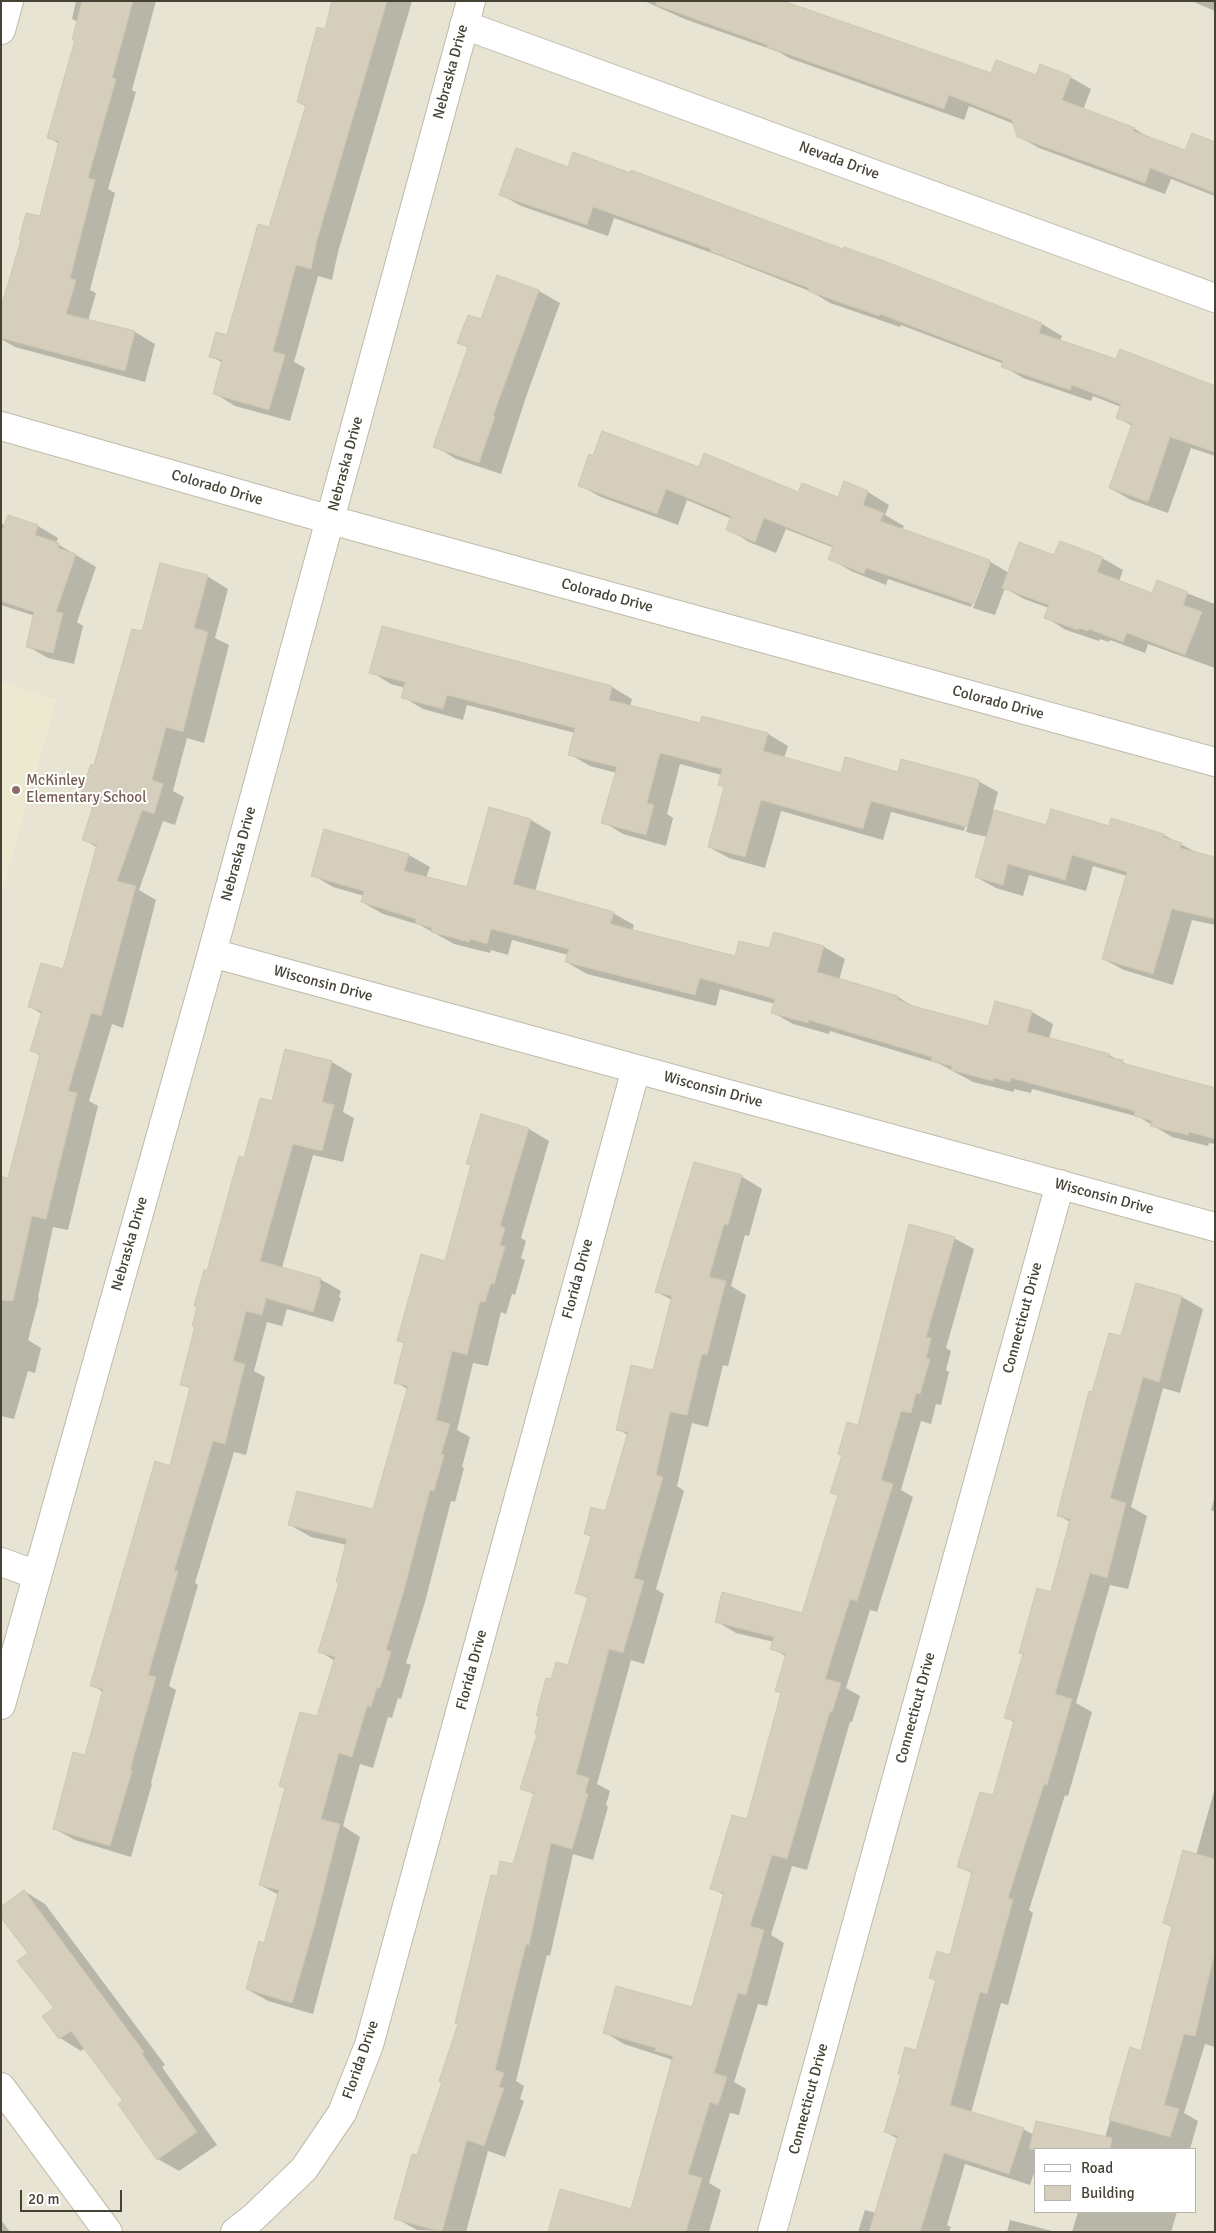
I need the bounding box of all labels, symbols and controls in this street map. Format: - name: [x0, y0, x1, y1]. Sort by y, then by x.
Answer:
- street label: Nebraska Drive: [430, 23, 472, 121]
- street label: Nevada Drive: [796, 138, 882, 184]
- street label: Nebraska Drive: [325, 415, 367, 513]
- street label: Colorado Drive: [169, 466, 265, 510]
- street label: Colorado Drive: [559, 575, 655, 617]
- street label: Colorado Drive: [950, 682, 1046, 724]
- place label: McKinley Elementary School: [26, 772, 147, 807]
- marker: McKinley Elementary School: [10, 784, 22, 796]
- street label: Nebraska Drive: [218, 805, 260, 903]
- street label: Wisconsin Drive: [271, 962, 375, 1006]
- street label: Wisconsin Drive: [661, 1068, 765, 1112]
- street label: Wisconsin Drive: [1052, 1175, 1156, 1219]
- street label: Nebraska Drive: [108, 1195, 152, 1293]
- street label: Florida Drive: [559, 1237, 597, 1321]
- street label: Connecticut Drive: [999, 1260, 1047, 1376]
- street label: Florida Drive: [453, 1628, 491, 1712]
- street label: Connecticut Drive: [892, 1650, 940, 1766]
- street label: Florida Drive: [339, 2018, 383, 2102]
- street label: Connecticut Drive: [785, 2041, 833, 2157]
- legend: [1034, 2148, 1196, 2213]
- text: Road: [1081, 2159, 1113, 2177]
- scale bar: [22, 2180, 125, 2212]
- text: Building: [1081, 2184, 1135, 2202]
- text: 20 m: [28, 2190, 59, 2208]

